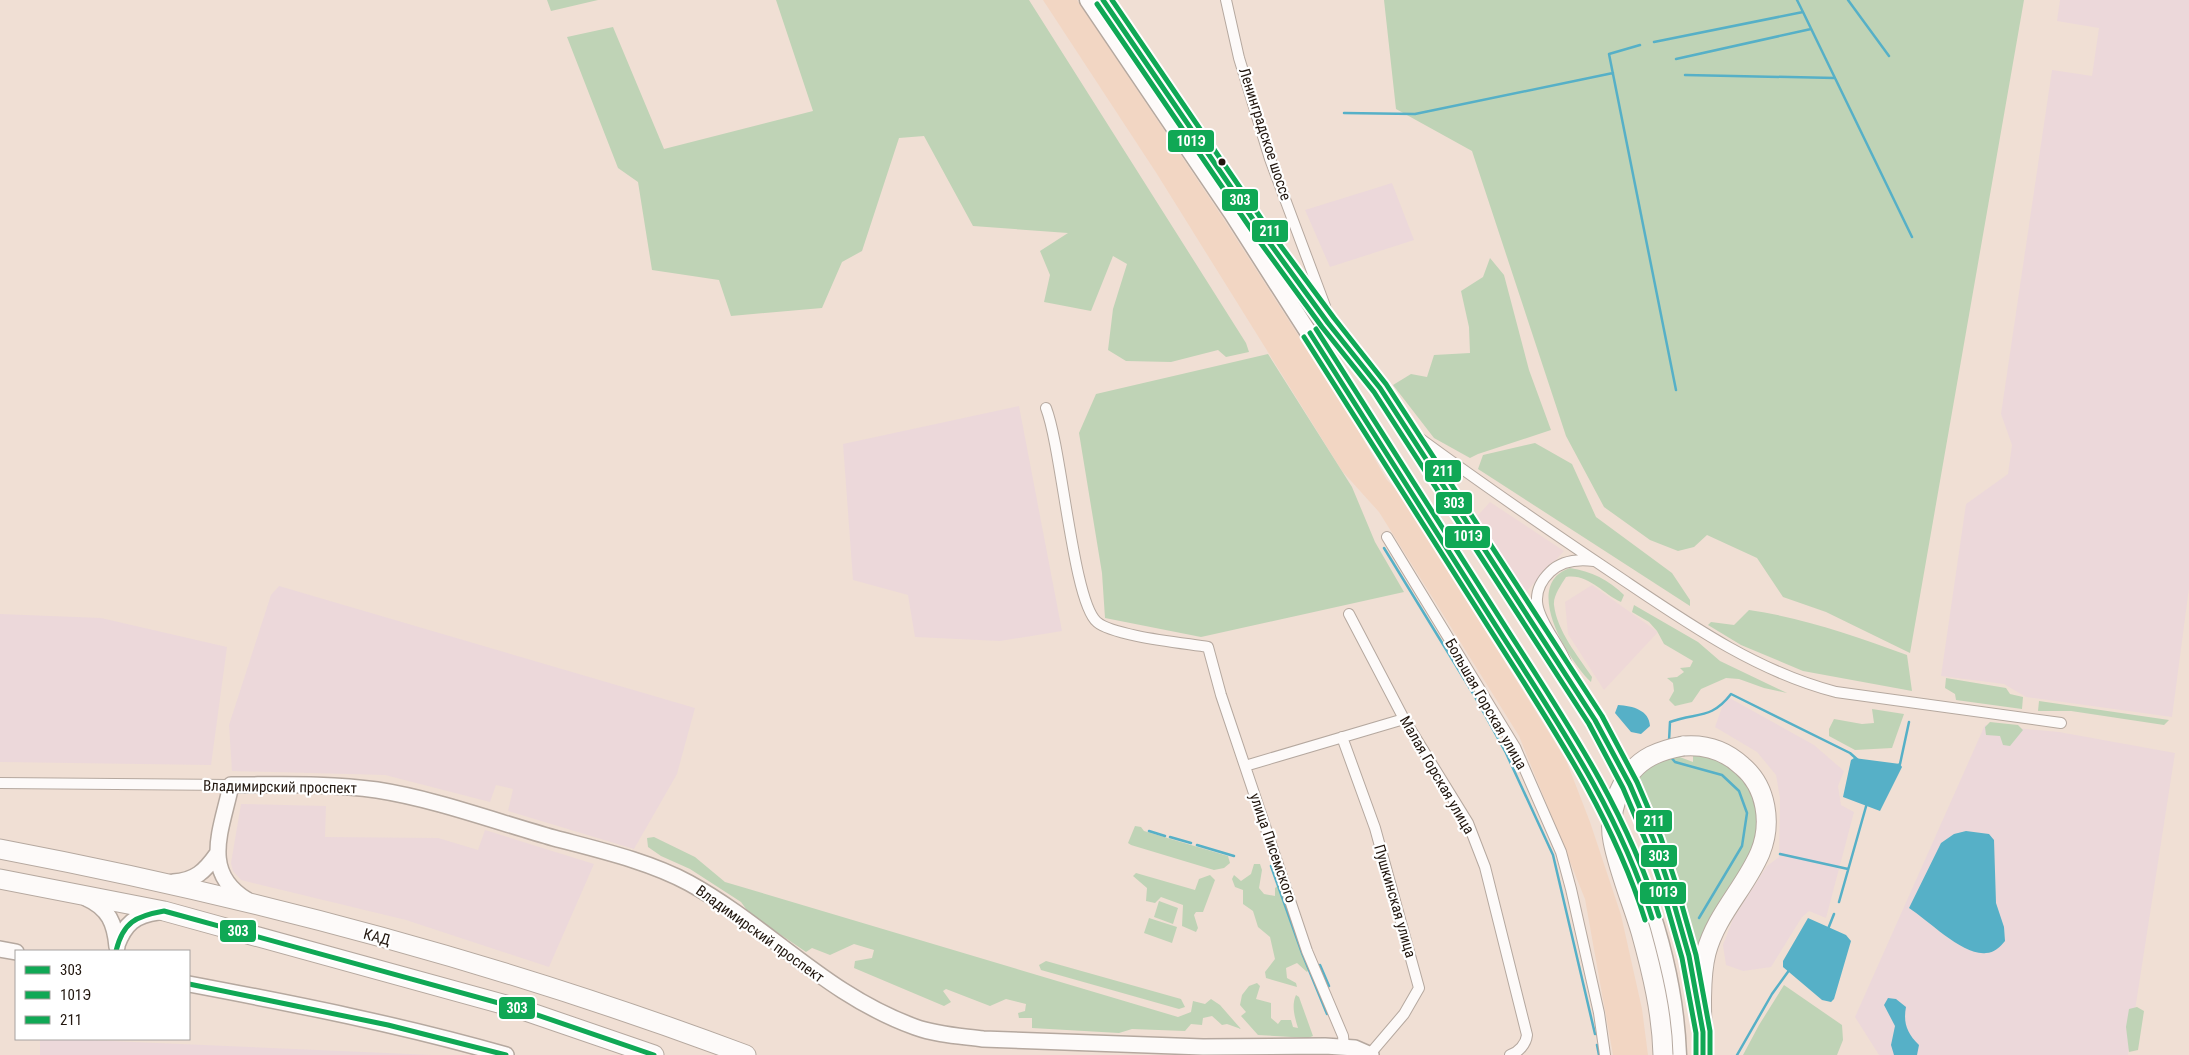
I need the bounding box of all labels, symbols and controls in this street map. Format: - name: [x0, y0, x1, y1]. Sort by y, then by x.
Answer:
- street label: Ленинградское шоссе: [1235, 65, 1295, 203]
- line badge: 101Э: [1167, 129, 1215, 153]
- text: 101Э: [1176, 133, 1206, 149]
- unlabelled marker: [1217, 157, 1227, 167]
- line badge: 303: [1221, 188, 1259, 212]
- text: 303: [1229, 192, 1251, 208]
- line badge: 211: [1251, 219, 1289, 243]
- text: 211: [1259, 223, 1281, 239]
- line badge: 211: [1424, 459, 1462, 483]
- text: 211: [1432, 463, 1454, 479]
- line badge: 303: [1435, 491, 1473, 515]
- text: 303: [1443, 495, 1465, 511]
- line badge: 101Э: [1444, 525, 1491, 549]
- text: 101Э: [1453, 528, 1483, 544]
- street label: Большая Горская улица: [1441, 635, 1531, 773]
- street label: Малая Горская улица: [1396, 713, 1478, 837]
- street label: Владимирский проспект: [203, 777, 357, 797]
- street label: улица Писемского: [1246, 791, 1300, 905]
- line badge: 211: [1635, 809, 1673, 833]
- text: 211: [1643, 813, 1665, 829]
- street label: Пушкинская улица: [1370, 842, 1420, 960]
- line badge: 303: [1640, 844, 1678, 868]
- text: 303: [1648, 848, 1670, 864]
- street label: Владимирский проспект: [692, 881, 828, 987]
- line badge: 101Э: [1639, 881, 1687, 905]
- text: 101Э: [1648, 884, 1678, 900]
- line badge: 303: [219, 919, 257, 943]
- text: 303: [227, 923, 249, 939]
- street label: КАД: [362, 925, 393, 949]
- legend: [15, 950, 190, 1040]
- text: 303: [60, 961, 82, 979]
- text: 101Э: [60, 986, 91, 1004]
- line badge: 303: [498, 996, 536, 1020]
- text: 303: [506, 1000, 528, 1016]
- text: 211: [60, 1011, 82, 1029]

